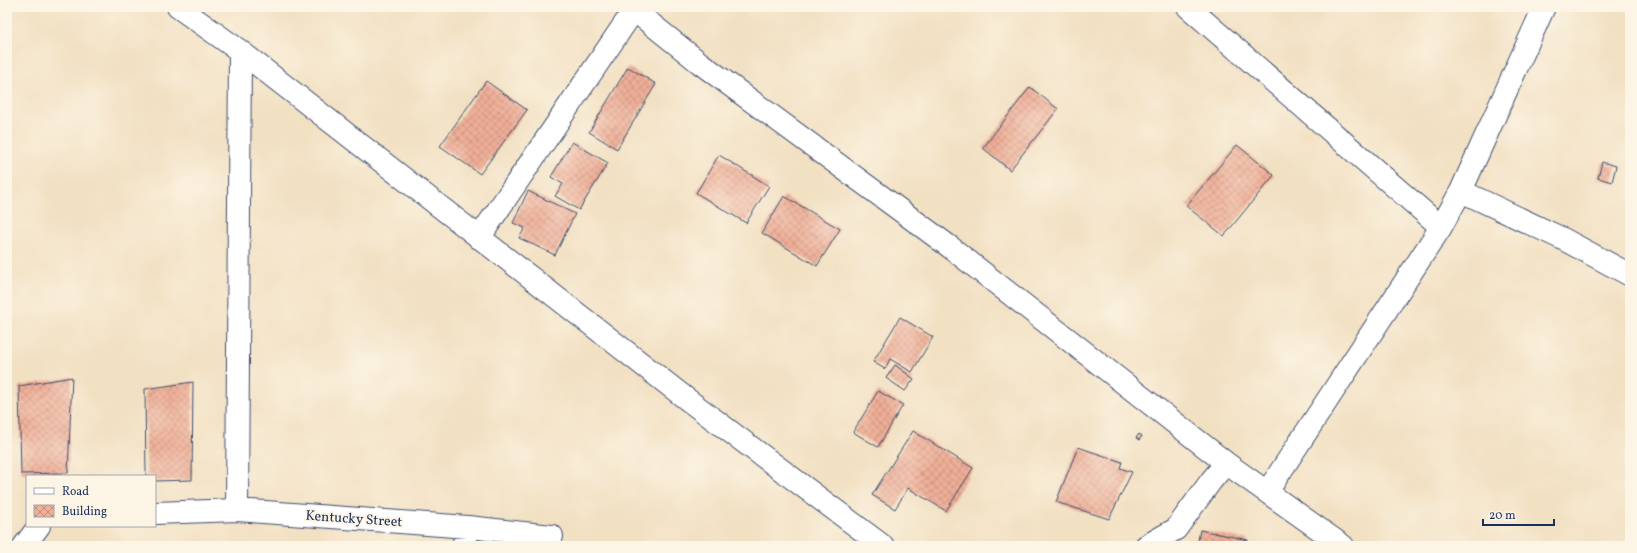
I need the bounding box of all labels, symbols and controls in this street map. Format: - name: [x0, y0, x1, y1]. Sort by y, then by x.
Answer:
- legend: [26, 475, 156, 527]
- text: Road: [62, 484, 89, 500]
- scale bar: [1483, 501, 1554, 527]
- text: Building: [62, 504, 107, 520]
- street label: Kentucky Street: [305, 507, 403, 532]
- text: 20 m: [1489, 508, 1516, 524]

